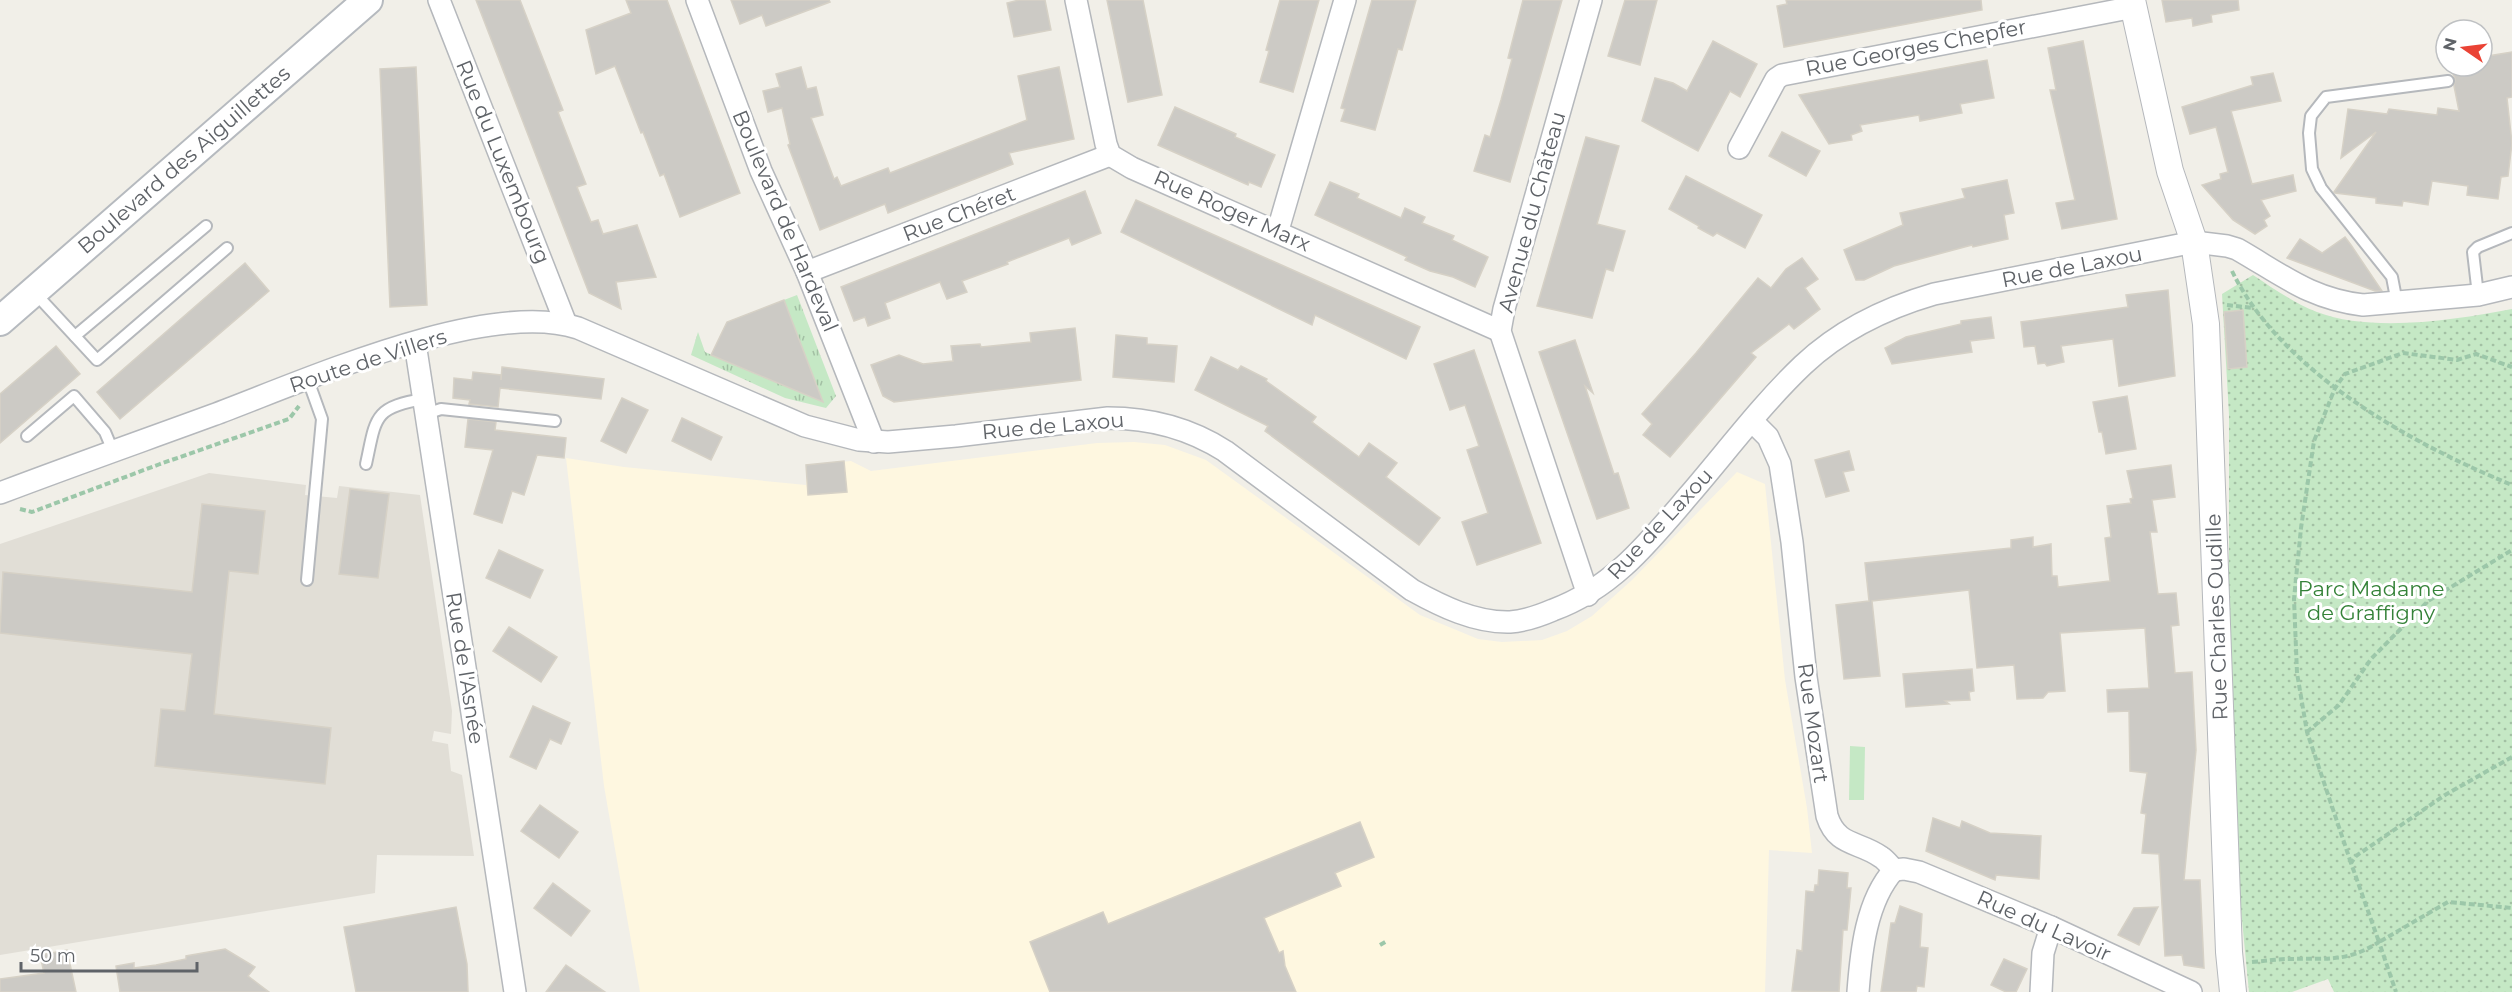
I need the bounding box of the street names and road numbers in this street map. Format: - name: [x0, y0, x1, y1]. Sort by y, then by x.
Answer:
- street label: Rue Georges Chepfer: [1803, 14, 2029, 81]
- street label: Rue du Luxembourg: [451, 56, 556, 267]
- street label: Boulevard des Aiguillettes: [72, 61, 295, 259]
- street label: Boulevard de Hardeval: [727, 106, 844, 335]
- street label: Avenue du Château: [1493, 109, 1570, 315]
- street label: Rue Roger Marx: [1150, 165, 1314, 256]
- street label: Rue Chéret: [899, 181, 1019, 246]
- street label: Rue de Laxou: [1999, 241, 2144, 292]
- street label: Route de Villers: [286, 323, 450, 398]
- street label: Rue de Laxou: [981, 407, 1125, 444]
- street label: Rue de Laxou: [1602, 463, 1717, 584]
- street label: Rue Charles Oudille: [2200, 513, 2233, 721]
- street label: Rue de l'Asnée: [441, 590, 490, 746]
- street label: Rue Mozart: [1793, 661, 1834, 785]
- street label: Rue du Lavoir: [1973, 885, 2115, 966]

